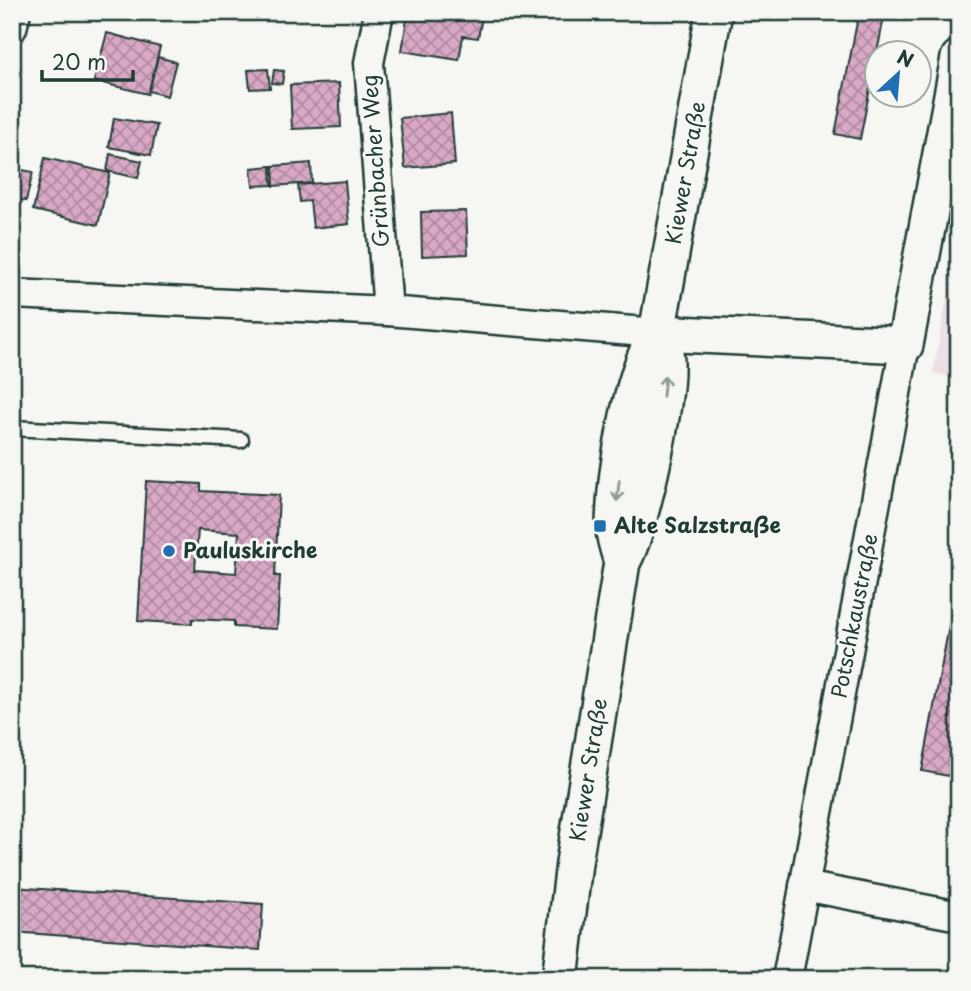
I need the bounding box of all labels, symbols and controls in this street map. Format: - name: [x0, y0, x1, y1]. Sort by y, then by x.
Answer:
- scale bar: [42, 38, 133, 82]
- north arrow: [862, 38, 932, 108]
- text: N: [893, 42, 919, 74]
- text: 20 m: [52, 45, 106, 77]
- street label: Grünbacher Weg: [352, 74, 396, 249]
- street label: Kiewer Straße: [656, 99, 712, 247]
- one-way arrow: [658, 375, 671, 398]
- one-way arrow: [612, 480, 625, 502]
- place label: Alte Salzstraße: [614, 508, 781, 540]
- marker: Alte Salzstraße: [592, 518, 608, 534]
- street label: Potschkaustraße: [821, 531, 885, 701]
- place label: Pauluskirche: [183, 533, 317, 565]
- marker: Pauluskirche: [161, 543, 177, 559]
- street label: Kiewer Straße: [560, 696, 614, 843]

